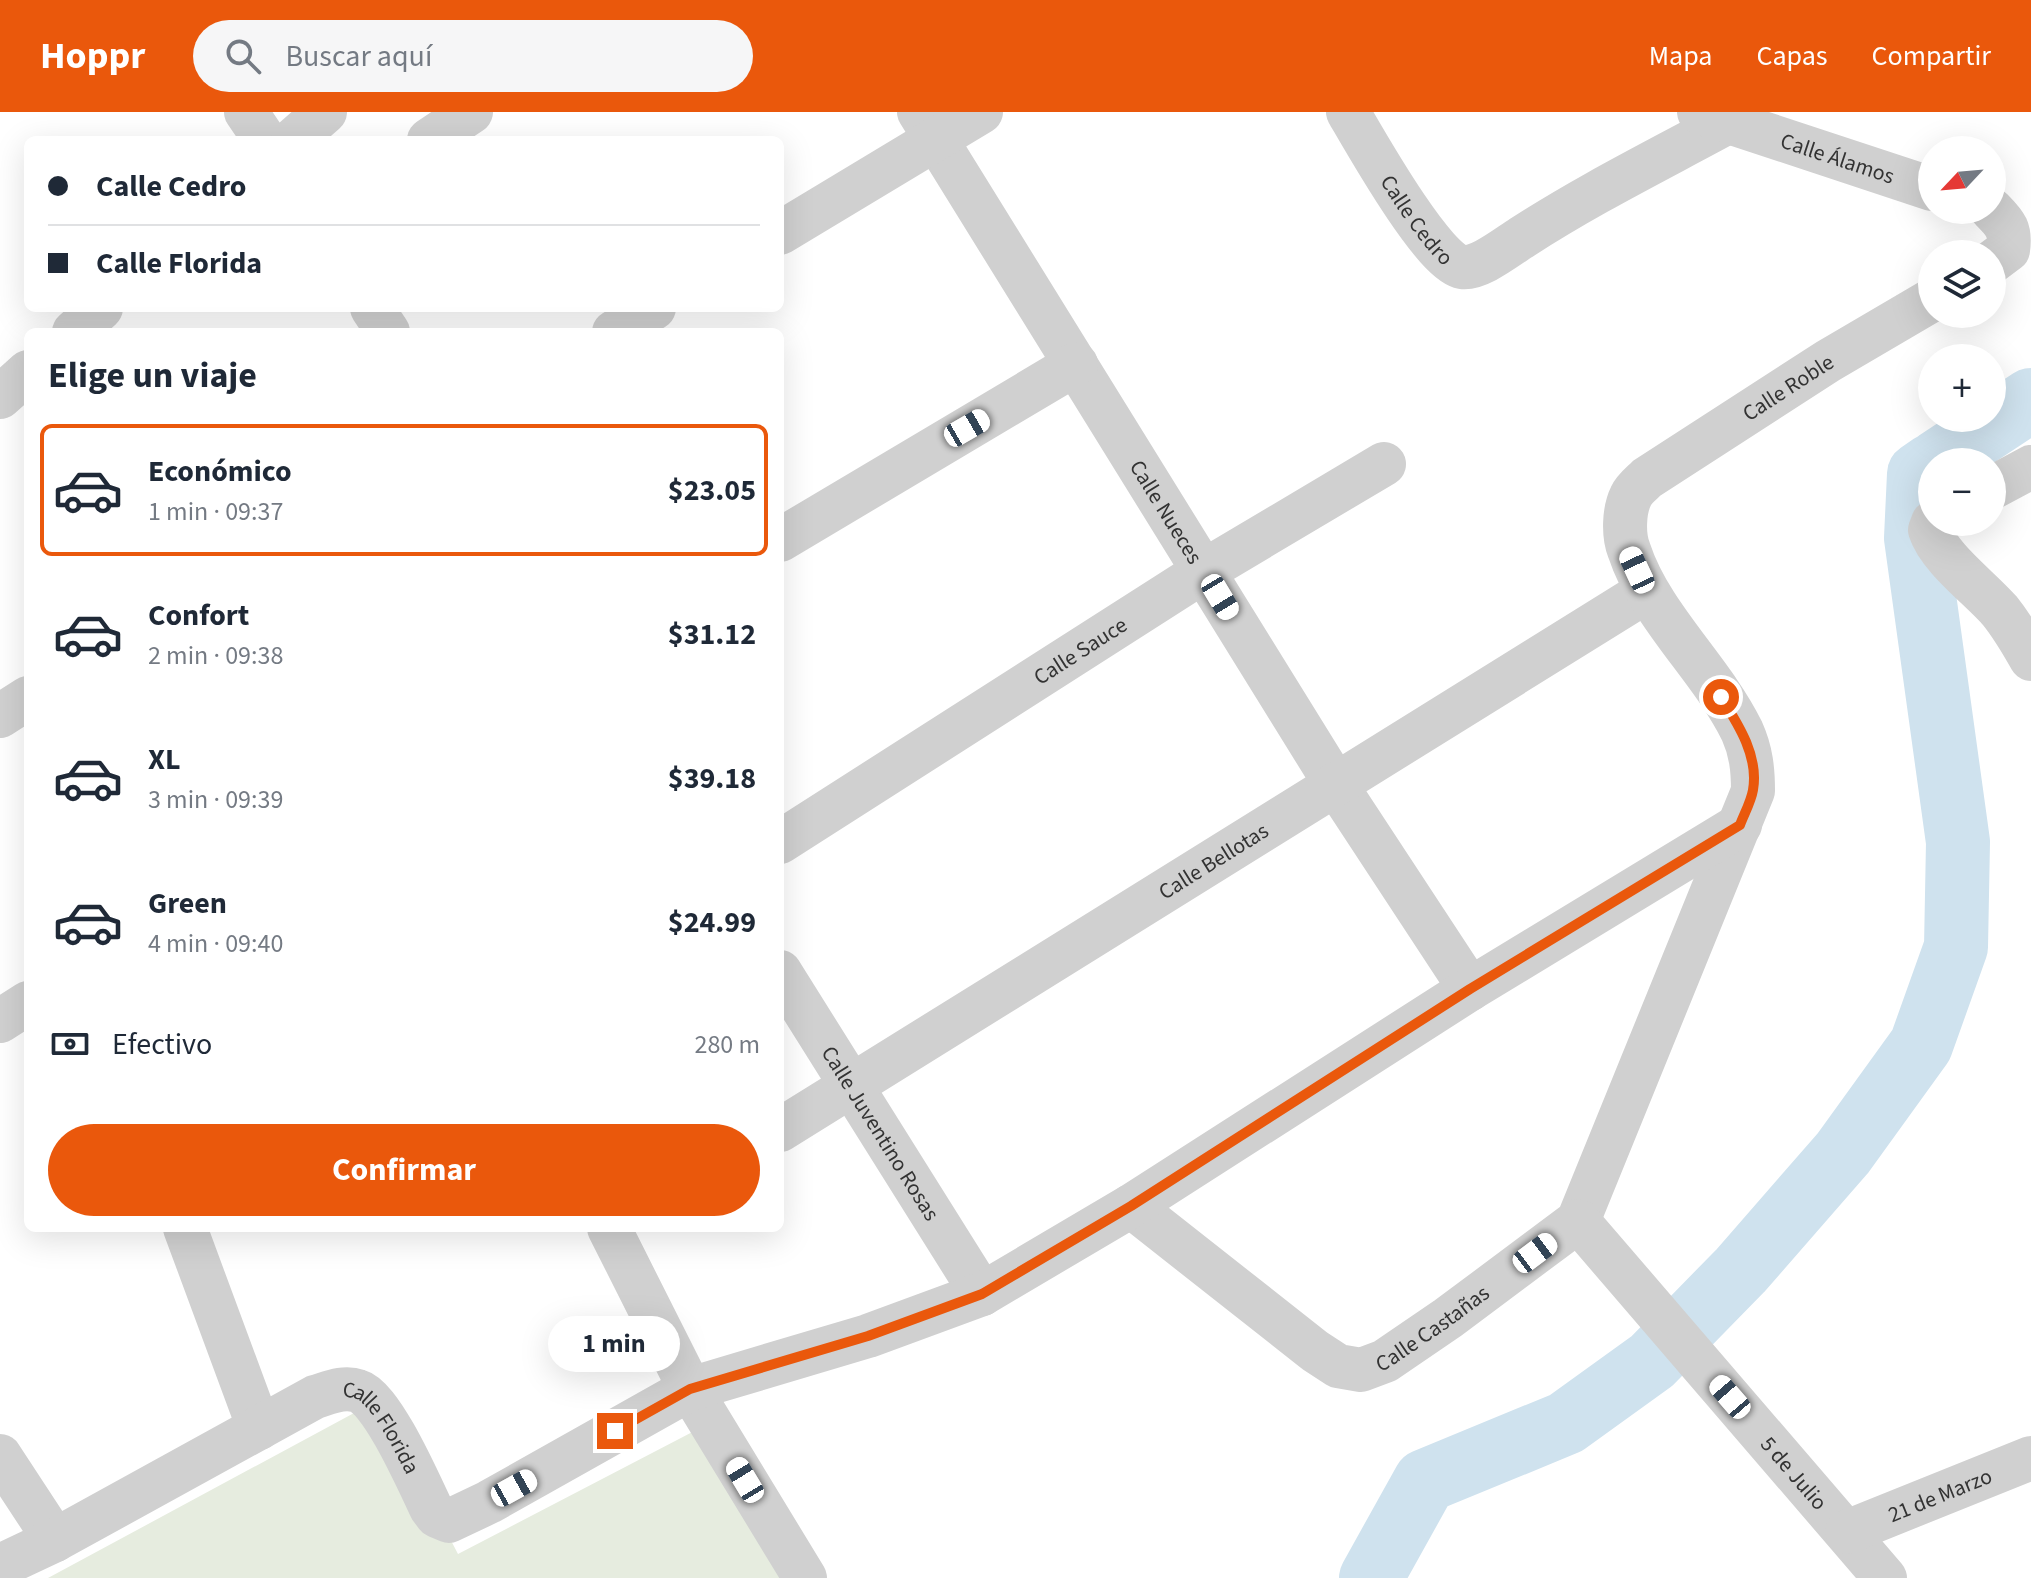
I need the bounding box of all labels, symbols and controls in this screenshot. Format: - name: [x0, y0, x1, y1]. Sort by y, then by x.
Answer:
- search box: [193, 20, 753, 92]
- text: Hoppr: [40, 29, 145, 83]
- icon: search: [221, 34, 265, 78]
- text: Buscar aquí: [285, 35, 432, 78]
- text: Mapa: [1649, 36, 1712, 76]
- text: Capas: [1756, 36, 1828, 76]
- text: Compartir: [1872, 36, 1991, 76]
- street label: Calle Álamos: [1776, 125, 1898, 193]
- north arrow: [1918, 136, 2006, 224]
- map controls: [1918, 136, 2006, 536]
- text: Calle Cedro: [96, 165, 246, 208]
- street label: Calle Cedro: [1372, 169, 1460, 273]
- button: layers: [1918, 240, 2006, 328]
- text: Calle Florida: [96, 242, 262, 285]
- button: +: [1918, 344, 2006, 432]
- street label: Calle Roble: [1736, 346, 1840, 429]
- text: Elige un viaje: [48, 350, 257, 401]
- car: [940, 406, 994, 450]
- button: −: [1918, 448, 2006, 536]
- text: Económico: [148, 450, 292, 493]
- icon: car: [52, 454, 124, 526]
- street label: Calle Nueces: [1121, 454, 1210, 570]
- text: $23.05: [668, 469, 756, 512]
- text: 1 min · 09:37: [148, 493, 283, 530]
- car: [1616, 543, 1658, 597]
- car: [1197, 570, 1243, 624]
- text: Confort: [148, 594, 249, 637]
- icon: car: [52, 598, 124, 670]
- street label: Calle Sauce: [1027, 609, 1134, 693]
- text: $31.12: [668, 613, 756, 656]
- text: 2 min · 09:38: [148, 637, 283, 674]
- route start: [1703, 679, 1739, 715]
- text: XL: [148, 738, 181, 781]
- icon: car: [52, 742, 124, 814]
- text: $39.18: [668, 757, 756, 800]
- text: 3 min · 09:39: [148, 781, 283, 818]
- street label: Calle Bellotas: [1152, 815, 1275, 908]
- text: Green: [148, 882, 227, 925]
- icon: car: [52, 886, 124, 958]
- text: $24.99: [668, 901, 756, 944]
- text: 4 min · 09:40: [148, 925, 283, 962]
- icon: cash: [48, 1022, 92, 1066]
- text: Efectivo: [112, 1023, 212, 1066]
- text: 280 m: [694, 1026, 760, 1063]
- street label: Calle Juventino Rosas: [813, 1040, 947, 1227]
- button: Confirmar: [48, 1124, 760, 1216]
- car: [1509, 1229, 1561, 1277]
- street label: Calle Castañas: [1371, 1278, 1496, 1380]
- callout: 1 min: [549, 1315, 681, 1371]
- text: 1 min: [582, 1325, 646, 1362]
- car: [1705, 1371, 1755, 1423]
- street label: Calle Florida: [342, 1374, 427, 1480]
- route end: [597, 1413, 633, 1449]
- street label: 5 de Julio: [1753, 1429, 1835, 1517]
- car: [722, 1453, 768, 1507]
- street label: 21 de Marzo: [1883, 1460, 1997, 1531]
- car: [487, 1466, 541, 1510]

